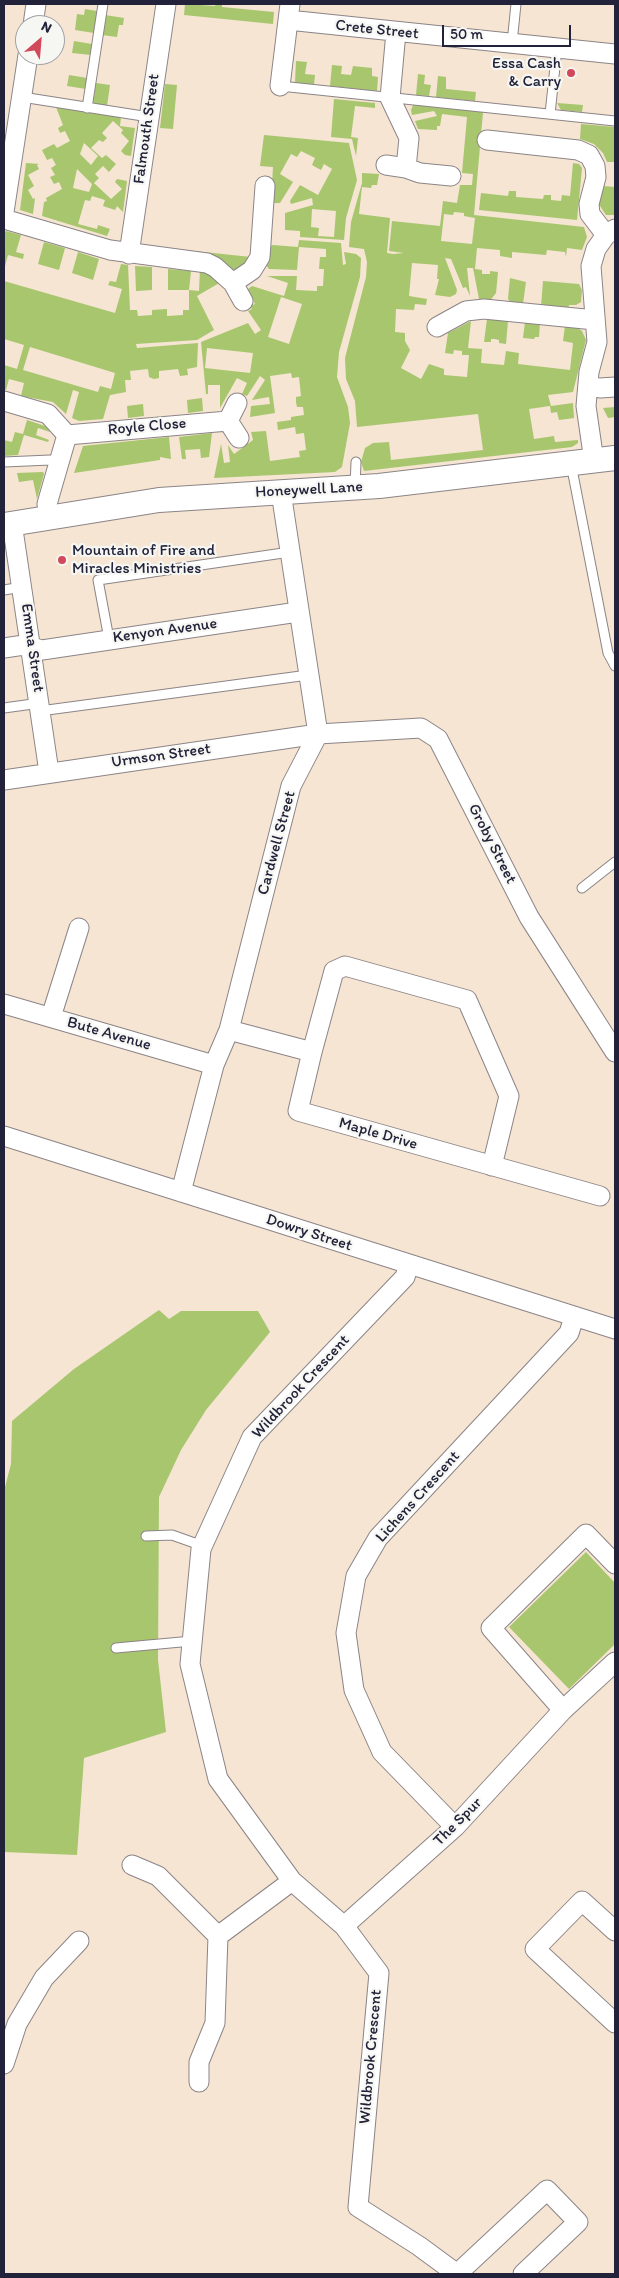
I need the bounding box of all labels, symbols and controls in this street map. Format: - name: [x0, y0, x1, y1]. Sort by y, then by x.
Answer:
- north arrow: [15, 15, 65, 65]
- scale bar: [444, 15, 573, 47]
- street label: Crete Street: [334, 16, 420, 44]
- text: N: [39, 17, 55, 37]
- text: 50 m: [450, 25, 483, 43]
- place label: Essa Cash & Carry: [492, 54, 561, 92]
- marker: Essa Cash & Carry: [565, 67, 577, 79]
- street label: Falmouth Street: [130, 73, 164, 185]
- street label: Royle Close: [107, 414, 187, 440]
- street label: Honeywell Lane: [255, 478, 363, 502]
- place label: Mountain of Fire and Miracles Ministries: [72, 541, 215, 579]
- marker: Mountain of Fire and Miracles Ministries: [56, 554, 68, 566]
- street label: Emma Street: [16, 602, 48, 694]
- street label: Kenyon Avenue: [112, 614, 218, 648]
- street label: Urmson Street: [110, 740, 212, 772]
- street label: Cardwell Street: [254, 789, 300, 897]
- street label: Groby Street: [464, 801, 520, 887]
- street label: Bute Avenue: [65, 1013, 153, 1055]
- street label: Maple Drive: [336, 1114, 420, 1154]
- street label: Dowry Street: [264, 1210, 354, 1256]
- street label: Wildbrook Crescent: [248, 1331, 354, 1443]
- street label: Lichens Crescent: [372, 1447, 464, 1547]
- street label: The Spur: [430, 1794, 486, 1850]
- street label: Wildbrook Crescent: [356, 1989, 386, 2125]

